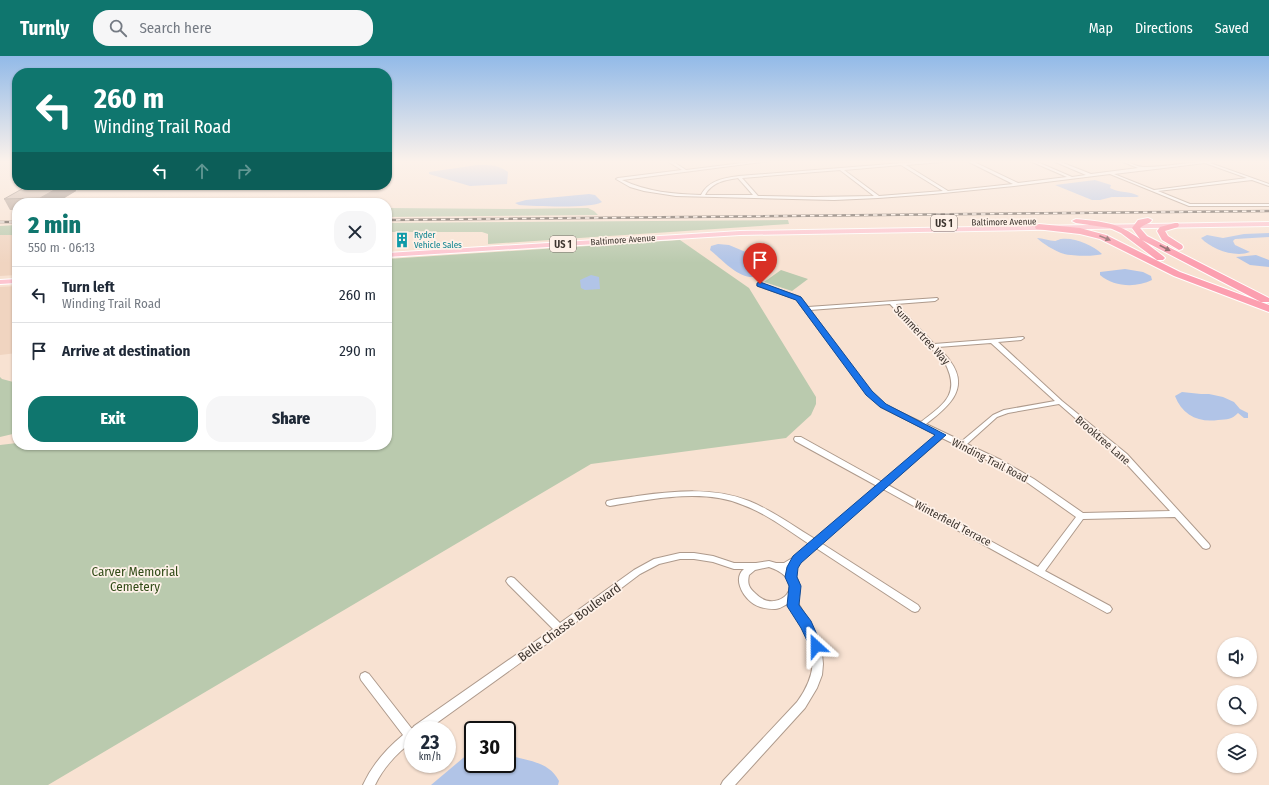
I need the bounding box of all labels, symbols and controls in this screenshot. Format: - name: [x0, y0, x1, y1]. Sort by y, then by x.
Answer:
- search box: [93, 10, 373, 46]
- text: Turnly: [20, 17, 69, 40]
- icon: search: [107, 17, 129, 39]
- text: Search here: [139, 19, 212, 37]
- text: Map: [1089, 20, 1113, 37]
- text: Directions: [1135, 20, 1193, 37]
- text: Saved: [1215, 20, 1249, 37]
- text: 260 m: [94, 82, 164, 115]
- icon: left: [28, 84, 80, 136]
- text: Winding Trail Road: [94, 116, 231, 138]
- icon: left: [149, 160, 171, 182]
- icon: ahead: [191, 160, 213, 182]
- icon: right: [233, 160, 255, 182]
- text: 2 min: [28, 211, 81, 239]
- button: close: [334, 211, 376, 253]
- road number: US 1: [931, 215, 957, 231]
- street label: Baltimore Avenue: [971, 216, 1037, 228]
- place label: Ryder Vehicle Sales: [414, 230, 462, 250]
- building icon: Ryder Vehicle Sales: [393, 231, 411, 249]
- street label: Baltimore Avenue: [590, 233, 656, 247]
- one-way arrow: [1099, 235, 1110, 241]
- road number: US 1: [550, 236, 576, 252]
- text: 550 m · 06:13: [28, 240, 95, 255]
- pin: [743, 243, 777, 284]
- one-way arrow: [1159, 245, 1170, 251]
- icon: arrive: [749, 249, 771, 271]
- text: Turn left: [62, 278, 115, 296]
- icon: left: [28, 284, 50, 306]
- text: 260 m: [339, 286, 376, 304]
- text: Winding Trail Road: [62, 296, 161, 311]
- street label: Summertree Way: [891, 303, 952, 368]
- icon: arrive: [28, 340, 50, 362]
- text: Arrive at destination: [62, 342, 190, 360]
- text: 290 m: [339, 342, 376, 360]
- button: Exit: [28, 396, 198, 442]
- button: Share: [206, 396, 376, 442]
- street label: Brooktree Lane: [1073, 413, 1133, 468]
- street label: Winding Trail Road: [950, 436, 1030, 485]
- street label: Winterfield Terrace: [912, 498, 993, 549]
- park label: Carver Memorial Cemetery: [91, 564, 179, 594]
- street label: Belle Chasse Boulevard: [515, 580, 624, 665]
- position arrow: [795, 625, 837, 667]
- map controls: [1217, 637, 1257, 773]
- button: sound: [1217, 637, 1257, 677]
- button: search: [1217, 685, 1257, 725]
- speed limit sign: 30: [464, 721, 516, 773]
- text: 23: [421, 730, 439, 754]
- button: layers: [1217, 733, 1257, 773]
- text: km/h: [419, 751, 441, 763]

